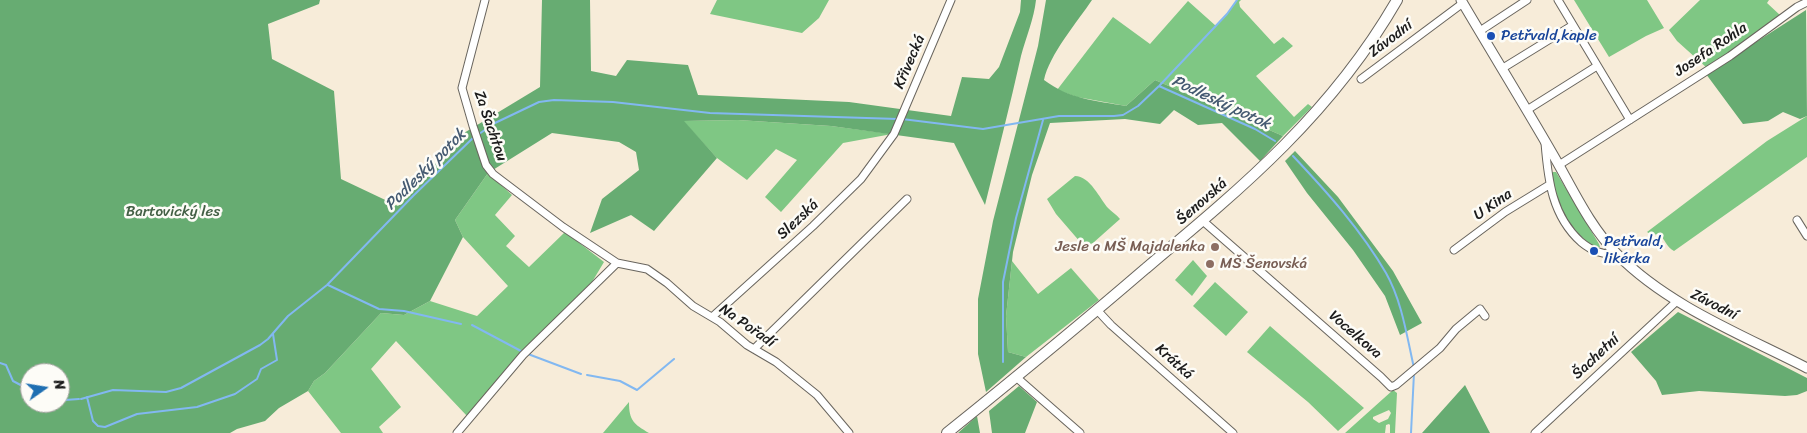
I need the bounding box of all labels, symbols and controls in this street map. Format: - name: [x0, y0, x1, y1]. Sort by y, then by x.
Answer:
- street label: Závodní: [1365, 17, 1417, 61]
- street label: Josefa Rohla: [1671, 19, 1751, 81]
- place label: Petřvald,kaple: [1501, 27, 1597, 45]
- marker: Petřvald,kaple: [1485, 30, 1497, 42]
- street label: Křivecká: [891, 32, 929, 92]
- water label: Podleský potok: [1169, 72, 1273, 134]
- street label: Za Šachtou: [470, 88, 510, 164]
- water label: Podleský potok: [381, 125, 471, 215]
- street label: Šenovská: [1173, 175, 1231, 229]
- street label: U Kina: [1470, 185, 1516, 225]
- street label: Slezská: [774, 196, 822, 244]
- park label: Bartovický les: [126, 203, 220, 221]
- place label: Petřvald, likérka: [1604, 233, 1664, 268]
- place label: Jesle a MŠ Majdalenka: [1055, 238, 1205, 256]
- marker: Jesle a MŠ Majdalenka: [1209, 241, 1221, 253]
- marker: Petřvald, likérka: [1588, 245, 1600, 257]
- place label: MŠ Šenovská: [1220, 255, 1307, 273]
- marker: MŠ Šenovská: [1204, 258, 1216, 270]
- street label: Závodní: [1687, 286, 1741, 324]
- street label: Na Pořadí: [716, 300, 778, 352]
- street label: Vocelkova: [1325, 307, 1385, 363]
- street label: Šachetní: [1569, 331, 1623, 383]
- street label: Krátká: [1151, 340, 1197, 384]
- north arrow: [20, 363, 70, 413]
- text: N: [46, 377, 72, 392]

